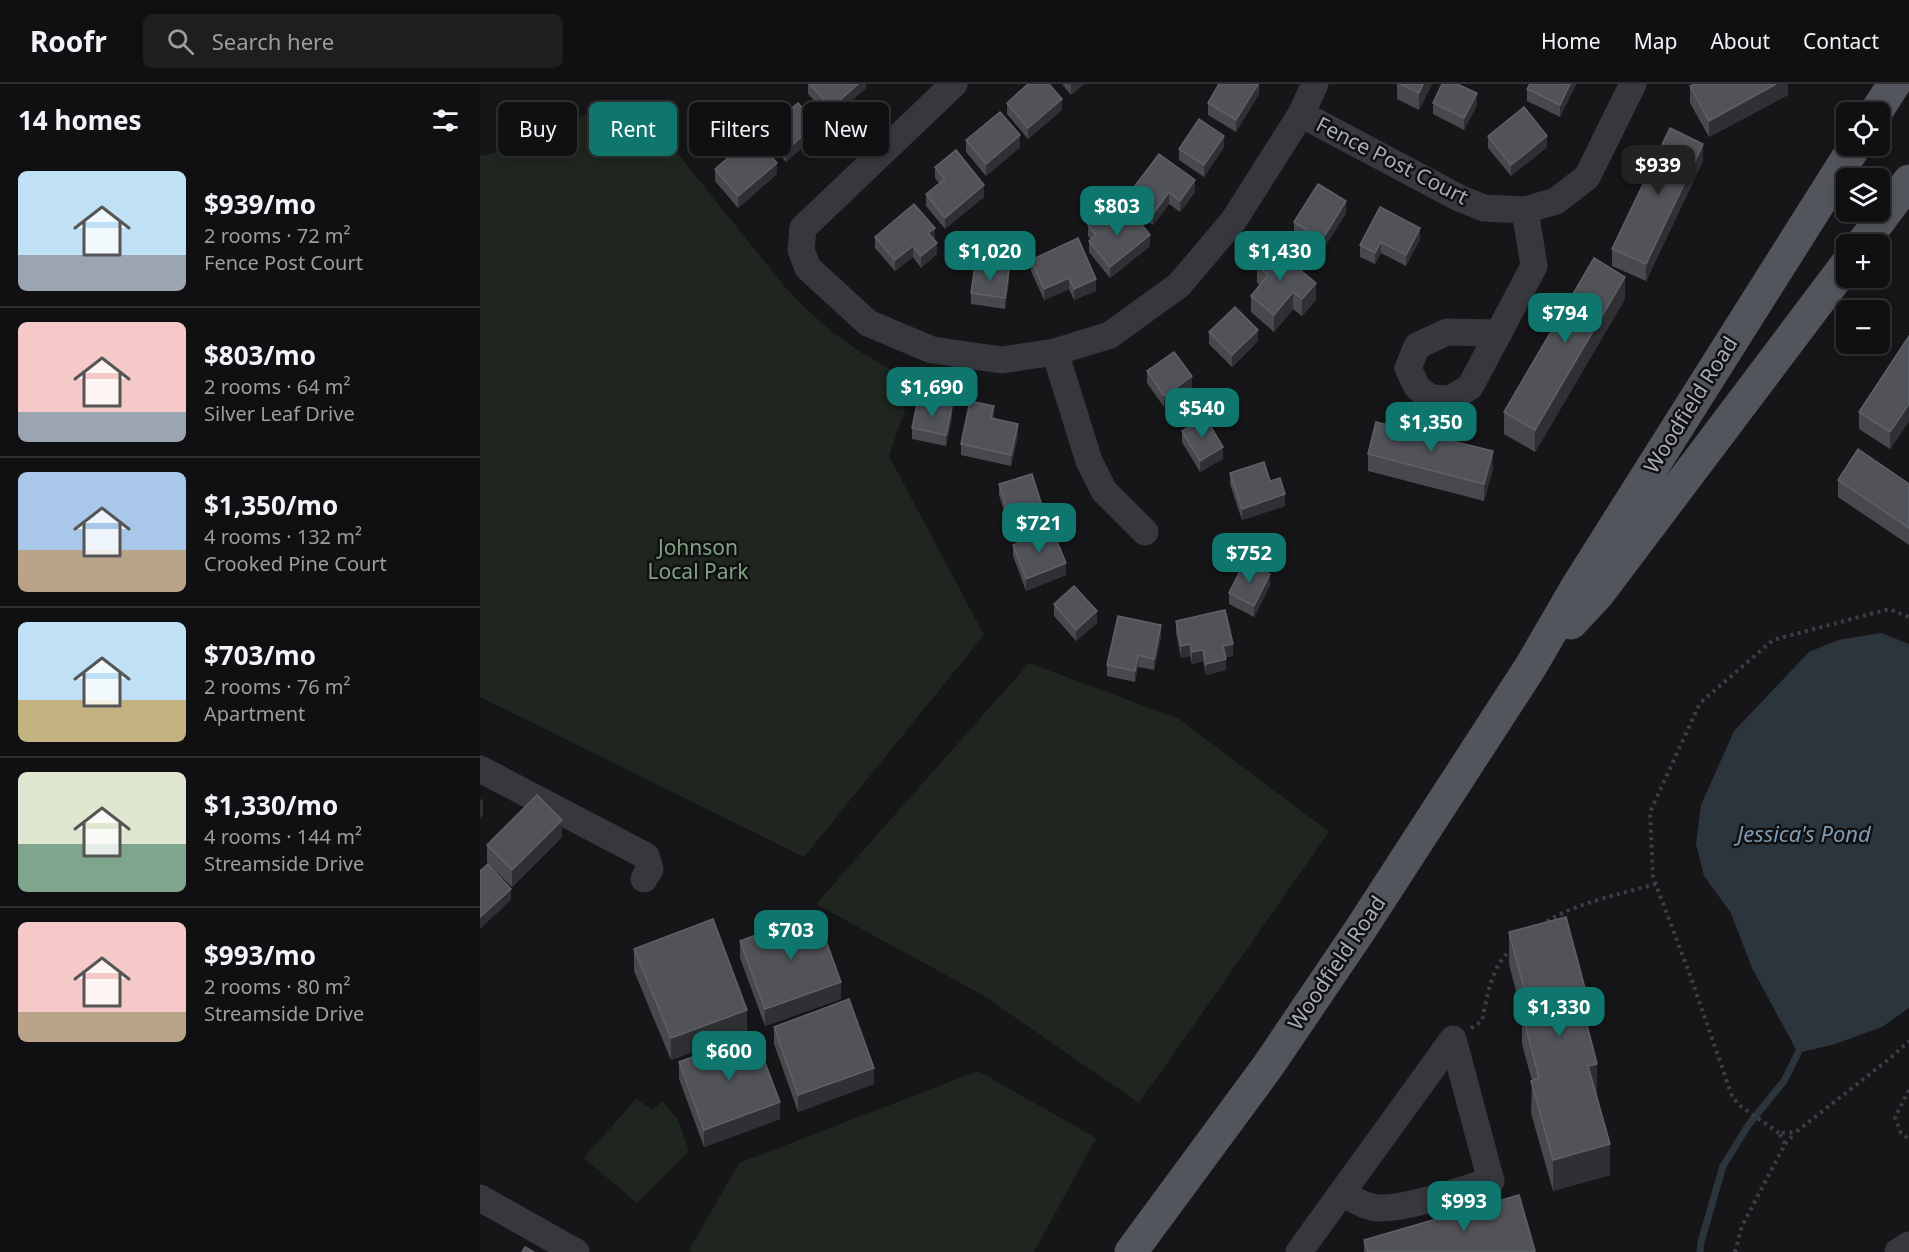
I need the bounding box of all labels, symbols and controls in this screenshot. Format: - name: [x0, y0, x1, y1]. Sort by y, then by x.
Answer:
- search box: [143, 14, 563, 68]
- text: Roofr: [30, 22, 107, 60]
- icon: search: [164, 25, 197, 58]
- text: Search here: [212, 26, 334, 56]
- text: Home: [1541, 27, 1601, 55]
- text: Map: [1634, 27, 1677, 55]
- text: About: [1710, 27, 1770, 55]
- text: Contact: [1803, 27, 1879, 55]
- text: 14 homes: [18, 102, 142, 138]
- chip: Buy: [498, 102, 577, 156]
- chip: Rent: [589, 102, 677, 156]
- chip: Filters: [689, 102, 791, 156]
- chip: New: [803, 102, 889, 156]
- map controls: [1836, 102, 1890, 354]
- button: locate: [1836, 102, 1890, 156]
- icon: filters: [429, 104, 462, 137]
- street label: Fence Post Court: [1312, 110, 1474, 211]
- pin: $939: [1622, 145, 1694, 196]
- text: $939: [1635, 151, 1681, 178]
- button: layers: [1836, 168, 1890, 222]
- text: $939/mo: [204, 186, 316, 222]
- pin: $803: [1081, 186, 1153, 237]
- text: $803: [1094, 192, 1140, 219]
- icon: home: [66, 195, 138, 267]
- text: 2 rooms · 72 m²: [204, 222, 351, 249]
- pin: $1,020: [941, 231, 1039, 282]
- pin: $1,430: [1231, 231, 1329, 282]
- button: +: [1836, 234, 1890, 288]
- text: $1,020: [959, 237, 1021, 264]
- text: $1,430: [1249, 237, 1311, 264]
- text: Fence Post Court: [204, 249, 363, 276]
- pin: $794: [1529, 293, 1601, 344]
- text: $794: [1542, 299, 1588, 326]
- button: −: [1836, 300, 1890, 354]
- street label: Woodfield Road: [1637, 331, 1743, 478]
- text: $803/mo: [204, 337, 316, 373]
- icon: home: [66, 346, 138, 418]
- pin: $1,690: [883, 367, 981, 418]
- text: 2 rooms · 64 m²: [204, 373, 351, 400]
- text: $1,690: [901, 373, 963, 400]
- pin: $540: [1166, 388, 1238, 439]
- text: $540: [1179, 394, 1225, 421]
- text: Silver Leaf Drive: [204, 400, 355, 427]
- pin: $1,350: [1382, 402, 1480, 453]
- text: $1,350: [1400, 408, 1462, 435]
- text: $1,350/mo: [204, 487, 338, 523]
- icon: home: [66, 496, 138, 568]
- pin: $721: [1003, 503, 1075, 554]
- text: $721: [1016, 509, 1062, 536]
- text: 4 rooms · 132 m²: [204, 523, 362, 550]
- park label: Johnson Local Park: [648, 533, 749, 585]
- pin: $752: [1213, 533, 1285, 584]
- text: $752: [1226, 539, 1272, 566]
- text: Crooked Pine Court: [204, 550, 387, 577]
- text: $703/mo: [204, 637, 316, 673]
- icon: home: [66, 646, 138, 718]
- text: 2 rooms · 76 m²: [204, 673, 351, 700]
- text: Apartment: [204, 700, 305, 727]
- text: $1,330/mo: [204, 787, 338, 823]
- icon: home: [66, 796, 138, 868]
- water label: Jessica's Pond: [1733, 818, 1872, 848]
- text: 4 rooms · 144 m²: [204, 823, 362, 850]
- text: Streamside Drive: [204, 850, 364, 877]
- street label: Woodfield Road: [1281, 890, 1391, 1035]
- pin: $703: [755, 910, 827, 961]
- text: $703: [768, 916, 814, 943]
- text: $993/mo: [204, 937, 316, 973]
- icon: home: [66, 946, 138, 1018]
- text: 2 rooms · 80 m²: [204, 973, 351, 1000]
- pin: $1,330: [1510, 987, 1608, 1038]
- text: $1,330: [1528, 993, 1590, 1020]
- text: Streamside Drive: [204, 1000, 364, 1027]
- pin: $600: [693, 1031, 765, 1082]
- text: $600: [706, 1037, 752, 1064]
- pin: $993: [1428, 1181, 1500, 1232]
- text: $993: [1441, 1187, 1487, 1214]

